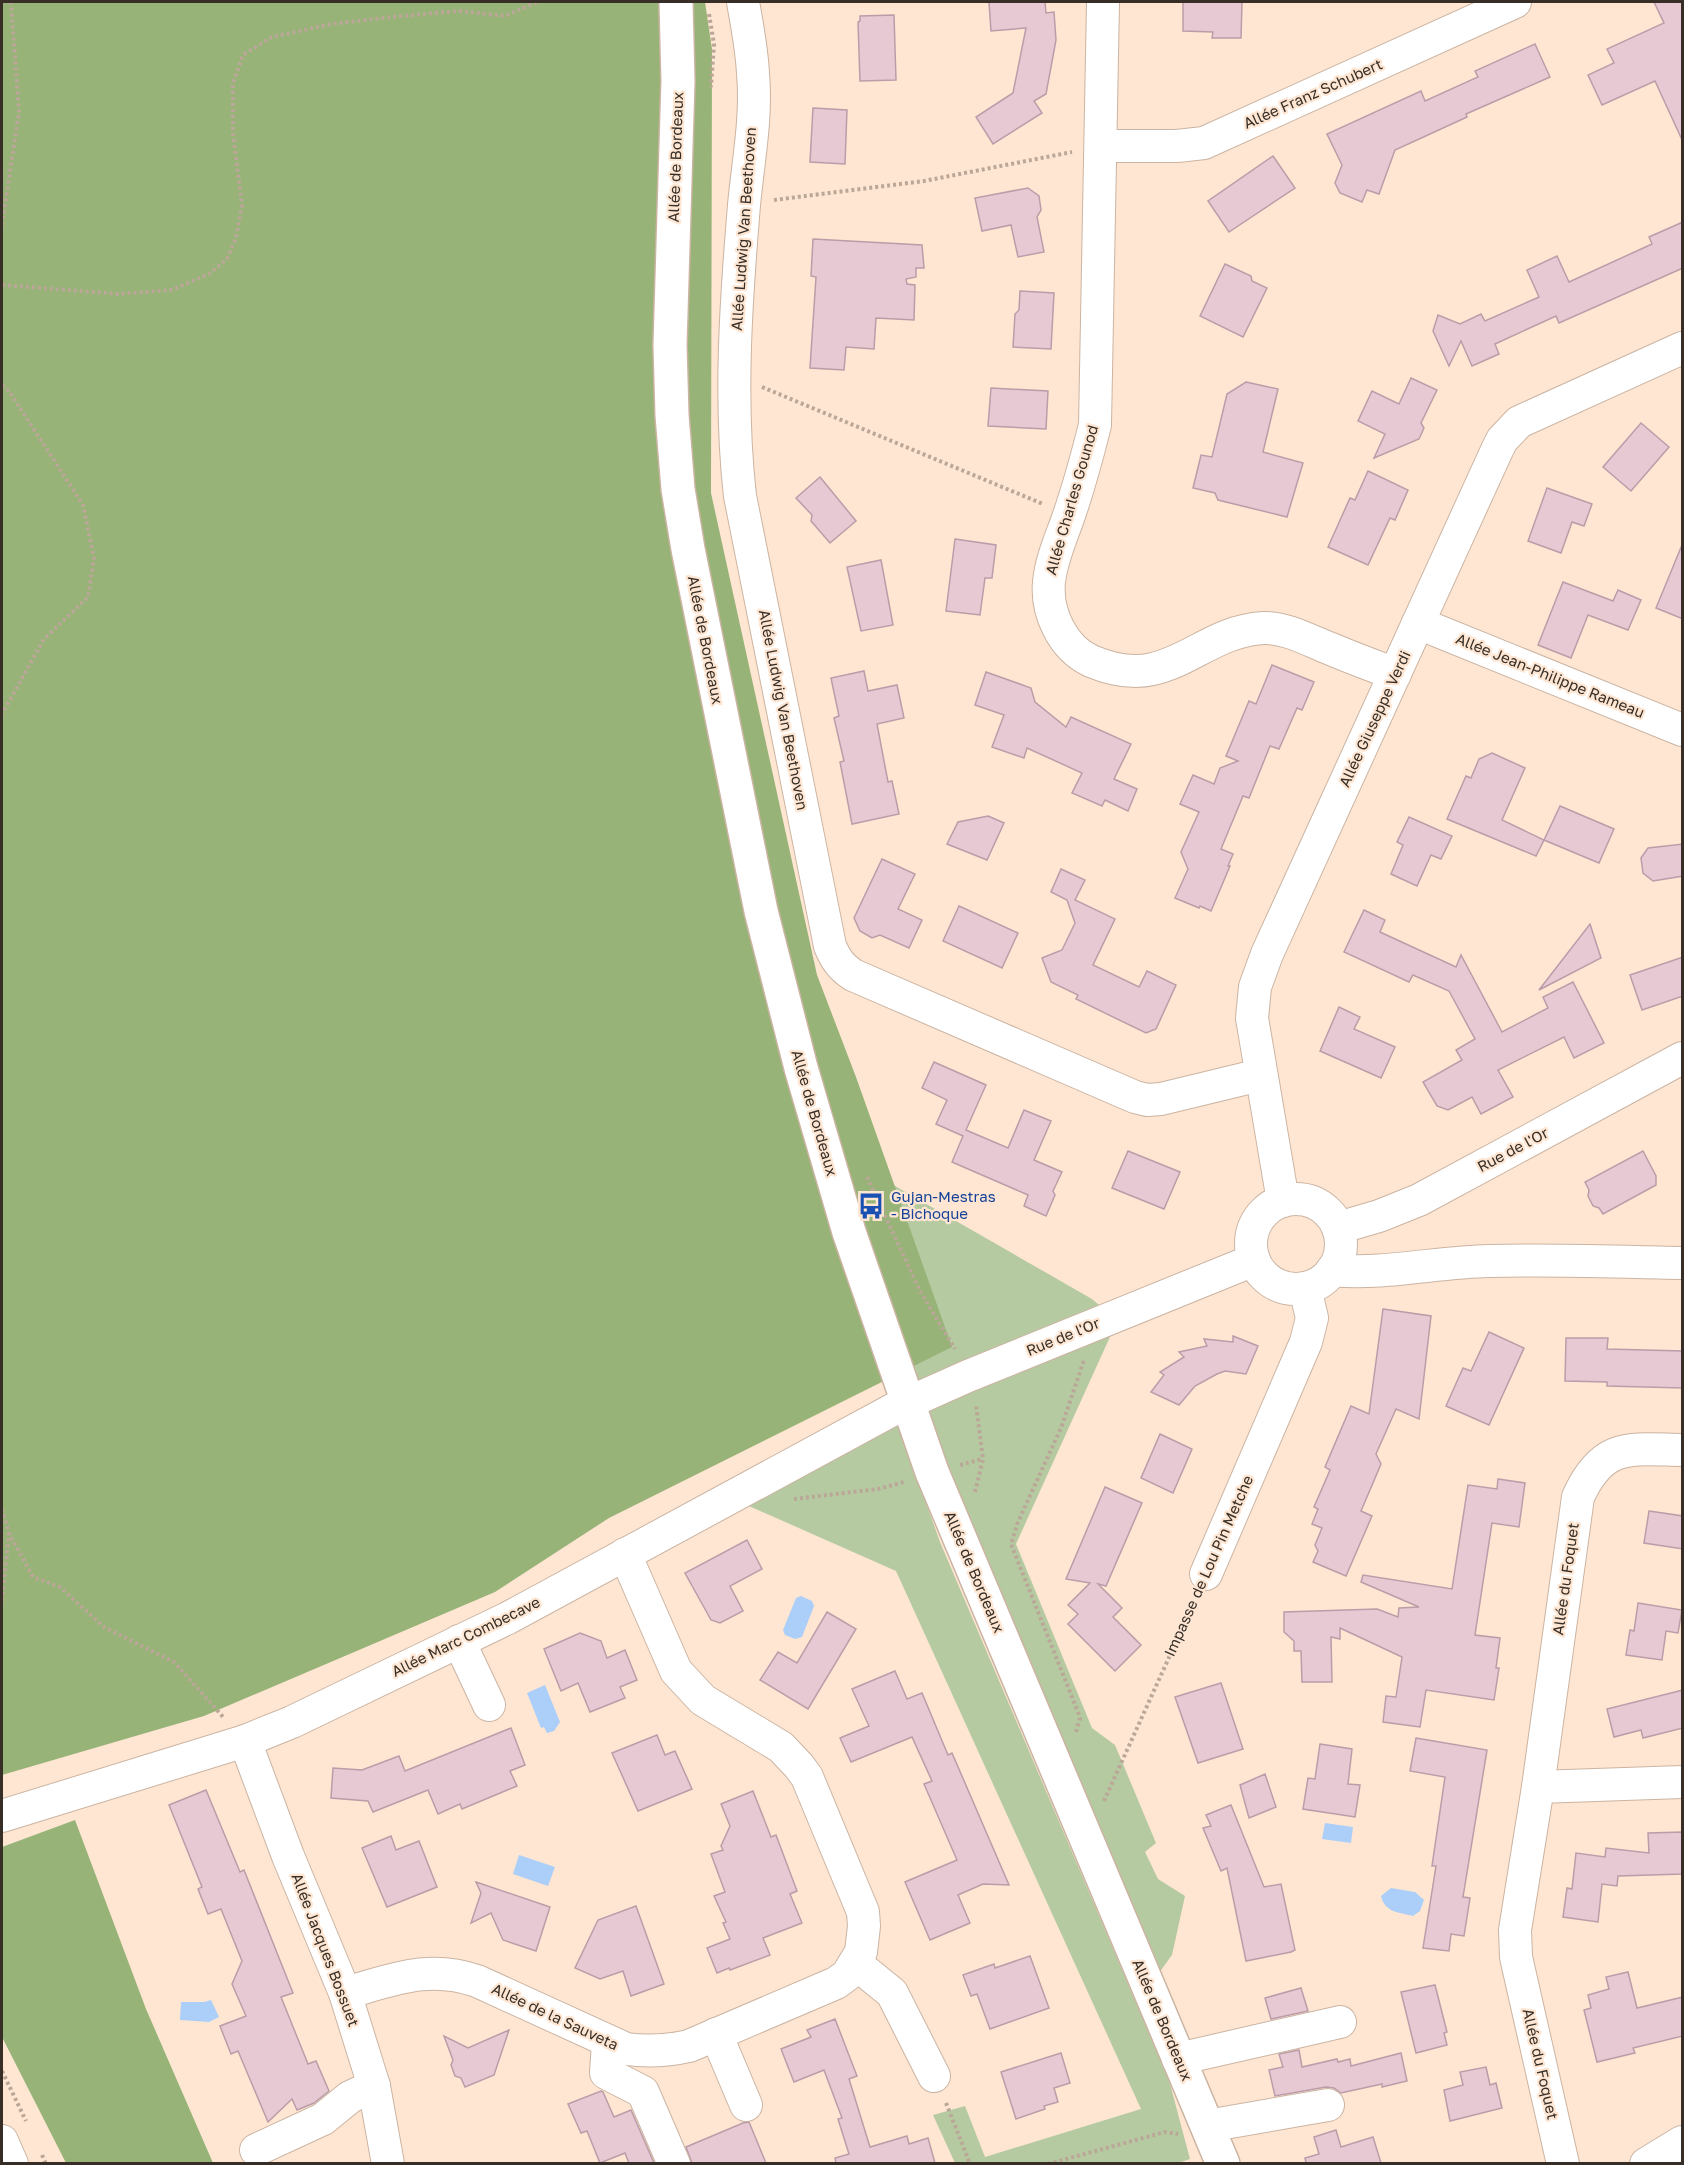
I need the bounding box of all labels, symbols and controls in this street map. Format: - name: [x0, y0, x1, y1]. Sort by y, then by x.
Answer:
- street label: Allée Franz Schubert: [1240, 54, 1385, 132]
- street label: Allée de Bordeaux: [664, 91, 686, 222]
- street label: Allée Ludwig Van Beethoven: [727, 127, 759, 331]
- street label: Allée Charles Gounod: [1041, 423, 1101, 577]
- street label: Allée de Bordeaux: [685, 574, 727, 706]
- street label: Allée Ludwig Van Beethoven: [756, 608, 812, 812]
- street label: Allée Jean-Philippe Rameau: [1454, 629, 1647, 721]
- street label: Allée Giuseppe Verdi: [1335, 648, 1414, 790]
- street label: Allée de Bordeaux: [788, 1048, 842, 1178]
- street label: Rue de l'Or: [1474, 1123, 1551, 1175]
- place label: Gujan-Mestras - Bichoque: [891, 1187, 996, 1222]
- bus stop icon: Gujan-Mestras - Bichoque: [856, 1191, 886, 1221]
- street label: Rue de l'Or: [1023, 1313, 1102, 1359]
- street label: Impasse de Lou Pin Metche: [1160, 1472, 1256, 1659]
- street label: Allée de Bordeaux: [941, 1508, 1009, 1635]
- street label: Allée du Foquet: [1548, 1522, 1582, 1636]
- street label: Allée Marc Combecave: [388, 1592, 543, 1680]
- street label: Allée Jacques Bossuet: [288, 1870, 364, 2029]
- street label: Allée de Bordeaux: [1129, 1956, 1197, 2083]
- street label: Allée de la Sauveta: [489, 1979, 622, 2053]
- street label: Allée du Foquet: [1519, 2007, 1562, 2121]

